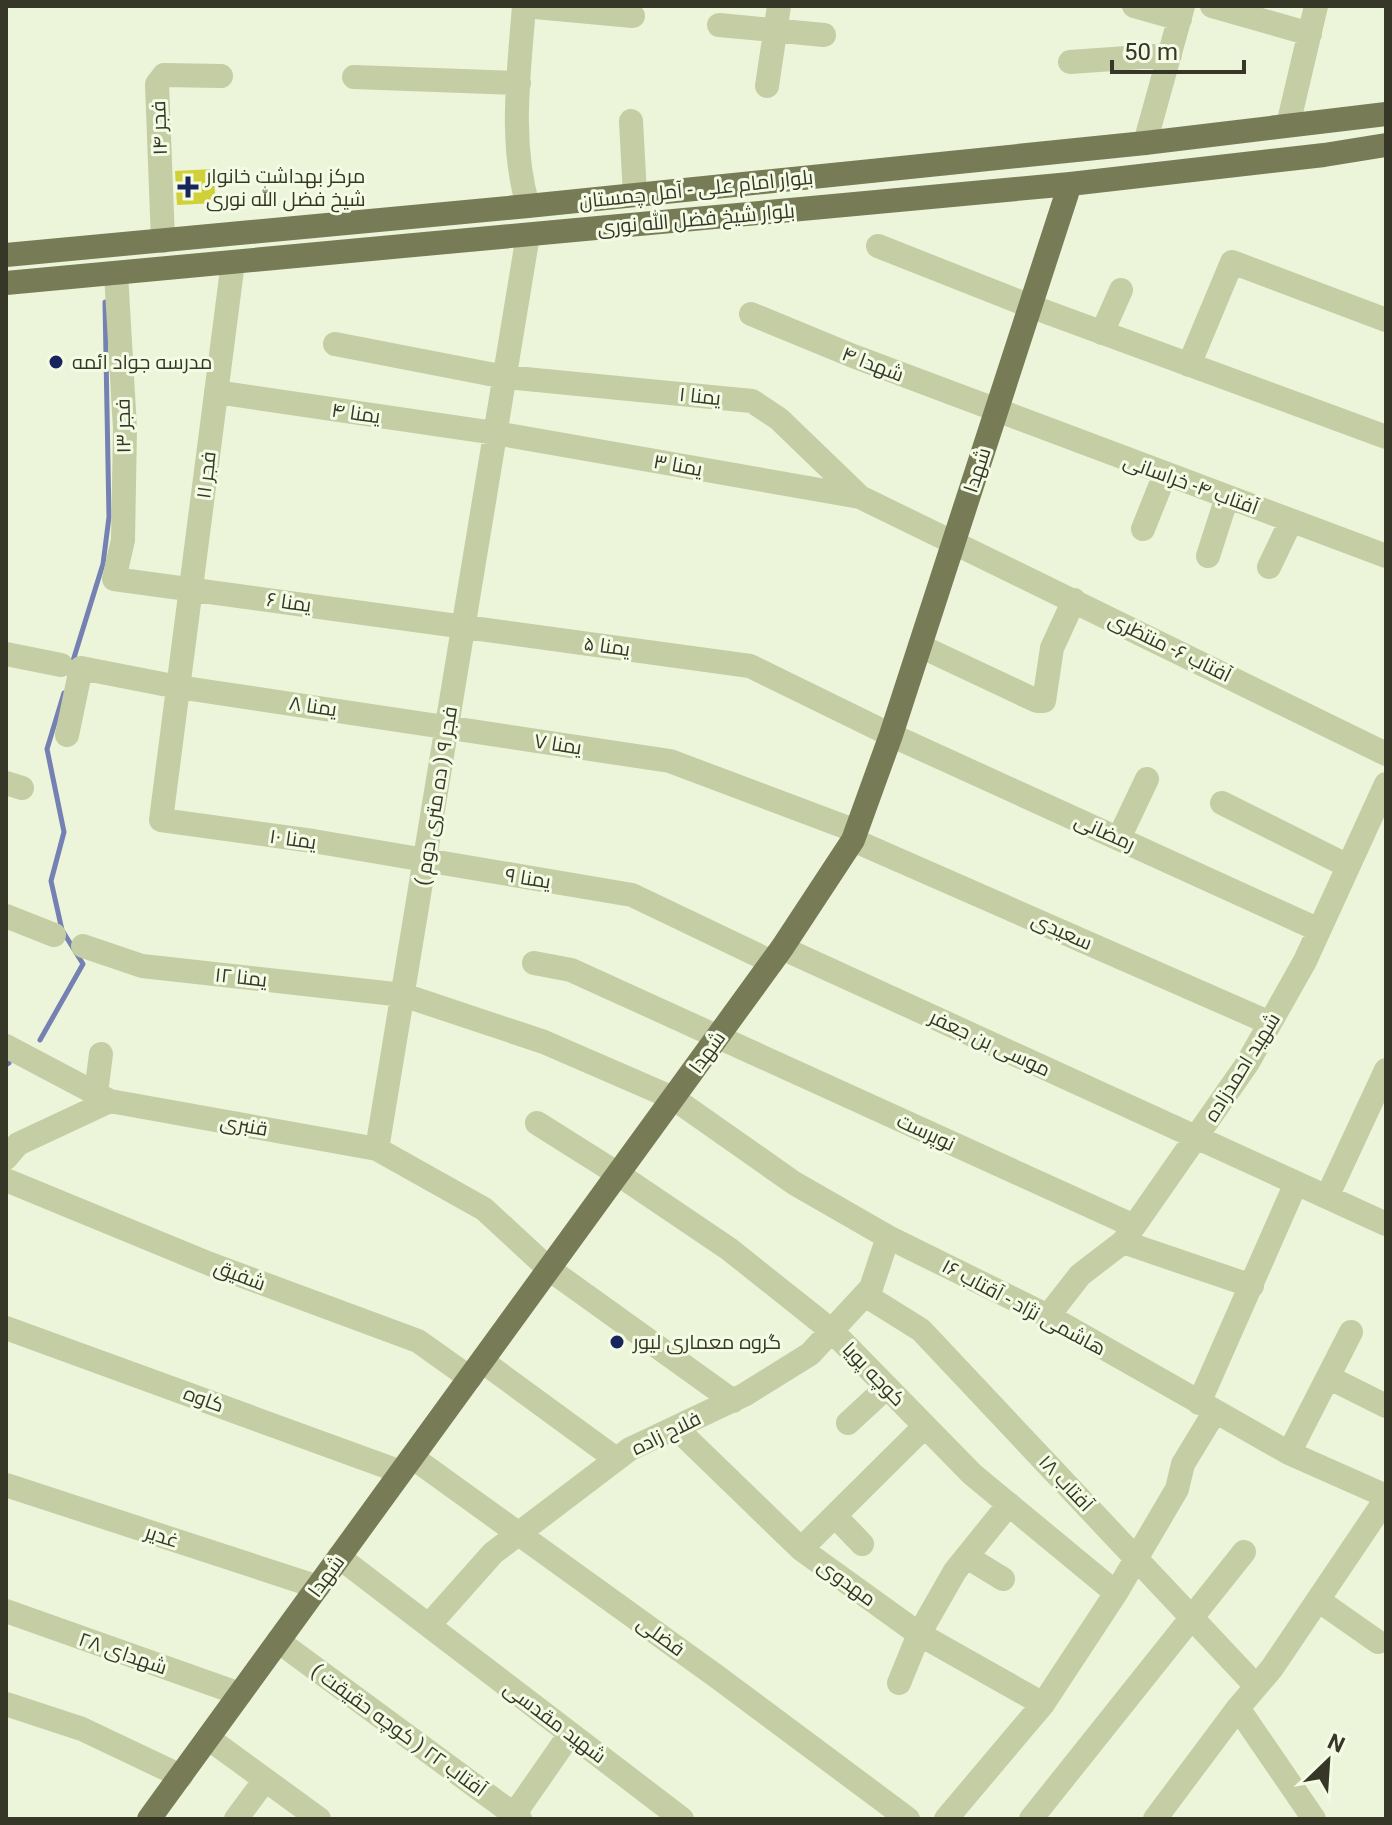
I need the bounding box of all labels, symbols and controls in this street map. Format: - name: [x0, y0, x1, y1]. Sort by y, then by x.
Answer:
- scale bar: [1112, 24, 1244, 74]
- text: 50 m: [1124, 38, 1178, 66]
- street label: فجر ۱۴: [146, 100, 172, 156]
- place label: مرکز بهداشت خانوار شیخ فضل الله نوری: [205, 164, 366, 213]
- street label: بلوار امام علی - آمل چمستان: [578, 165, 815, 215]
- marker: مرکز بهداشت خانوار شیخ فضل الله نوری: [177, 176, 199, 198]
- street label: بلوار شیخ فضل الله نوری: [596, 197, 796, 242]
- street label: شهدا ۴: [838, 341, 907, 388]
- place label: مدرسه جواد ائمه: [72, 350, 212, 374]
- marker: مدرسه جواد ائمه: [47, 353, 65, 371]
- street label: یمنا ۱: [678, 382, 723, 410]
- street label: فجر ۱۳: [111, 398, 135, 454]
- street label: یمنا ۴: [330, 398, 383, 428]
- street label: شهدا: [959, 444, 996, 496]
- street label: آفتاب ۴- خراسانی: [1120, 448, 1262, 521]
- street label: یمنا ۳: [652, 449, 705, 481]
- street label: فجر ۱۱: [191, 450, 221, 500]
- street label: یمنا ۶: [265, 587, 314, 617]
- street label: آفتاب ۶- منتظری: [1104, 607, 1236, 688]
- street label: یمنا ۵: [582, 631, 632, 661]
- street label: یمنا ۸: [288, 691, 339, 721]
- street label: فجر ۹ ( ده متری دوم ): [410, 705, 464, 888]
- street label: یمنا ۷: [532, 728, 584, 760]
- street label: رمضانی: [1070, 808, 1139, 857]
- street label: یمنا ۱۰: [268, 824, 318, 854]
- street label: یمنا ۹: [503, 863, 553, 894]
- street label: سعیدی: [1028, 907, 1096, 956]
- street label: یمنا ۱۲: [214, 962, 269, 992]
- street label: موسی بن جعفر: [924, 1004, 1054, 1082]
- street label: شهید احمدزاده: [1199, 1008, 1286, 1126]
- street label: شهدا: [684, 1026, 731, 1078]
- street label: نوپرست: [893, 1108, 959, 1157]
- street label: قنبری: [218, 1109, 270, 1142]
- street label: شفیق: [211, 1254, 269, 1297]
- street label: هاشمی نژاد - آقتاب ۱۶: [937, 1254, 1110, 1361]
- place label: گروه معماری لیور: [632, 1330, 781, 1355]
- marker: گروه معماری لیور: [608, 1333, 626, 1351]
- street label: کوچه پویا: [837, 1337, 910, 1412]
- street label: کاوه: [181, 1381, 227, 1417]
- street label: فلاح زاده: [627, 1406, 705, 1462]
- street label: آفتاب ۱۸: [1034, 1450, 1099, 1517]
- street label: غدیر: [141, 1519, 182, 1553]
- street label: شهدا: [303, 1550, 350, 1602]
- street label: مهدوی: [813, 1553, 881, 1612]
- street label: فضلی: [632, 1611, 690, 1662]
- street label: شهدای ۲۸: [75, 1627, 170, 1680]
- street label: آفتاب ۲۲ ( کوچه حقیقت ): [306, 1658, 492, 1803]
- street label: شهید مقدسی: [499, 1676, 611, 1769]
- north arrow: [1288, 1721, 1368, 1801]
- text: N: [1324, 1729, 1349, 1758]

